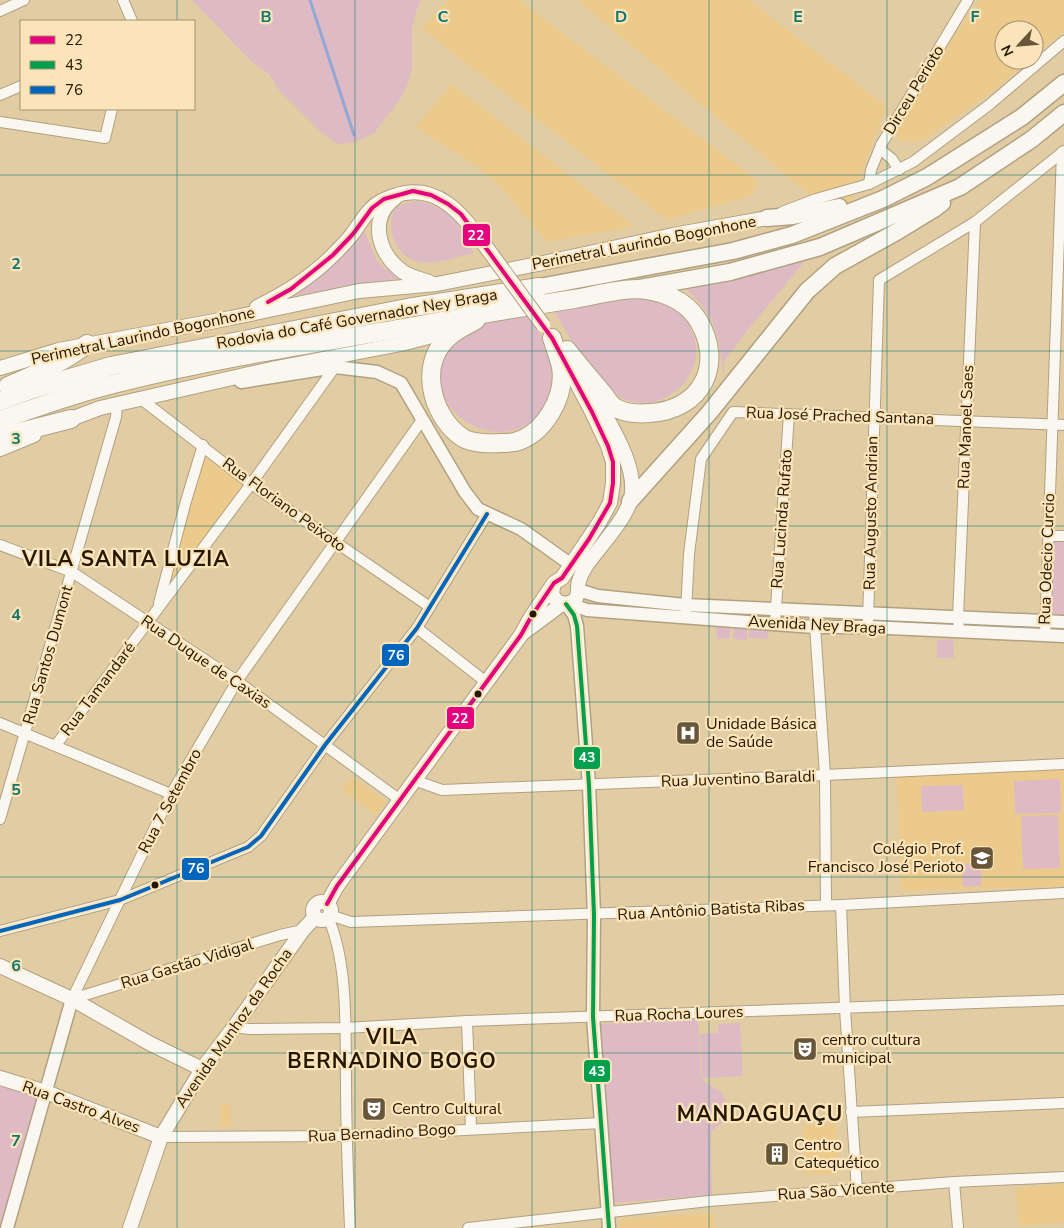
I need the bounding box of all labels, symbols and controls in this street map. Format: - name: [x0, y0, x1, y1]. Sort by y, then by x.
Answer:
- text: B: [260, 6, 272, 28]
- text: C: [438, 6, 449, 28]
- text: D: [615, 6, 627, 28]
- text: E: [793, 6, 803, 28]
- text: F: [971, 6, 980, 28]
- legend: [20, 20, 195, 110]
- north arrow: [994, 20, 1044, 70]
- text: 22: [65, 30, 83, 50]
- street label: Dirceu Perioto: [879, 41, 949, 139]
- text: N: [997, 42, 1019, 59]
- text: 43: [65, 55, 83, 75]
- text: 76: [65, 80, 83, 100]
- street label: Perimetral Laurindo Bogonhone: [530, 210, 758, 276]
- line badge: 22: [462, 223, 491, 247]
- text: 22: [468, 226, 484, 245]
- text: 2: [11, 253, 21, 275]
- street label: Rodovia do Café Governador Ney Braga: [215, 283, 499, 355]
- street label: Perimetral Laurindo Bogonhone: [29, 302, 257, 370]
- street label: Rua Manoel Saes: [953, 364, 979, 490]
- street label: Rua José Prached Santana: [746, 402, 934, 430]
- text: 3: [11, 428, 21, 450]
- street label: Rua Augusto Andrian: [859, 436, 883, 590]
- street label: Rua Lucinda Rufato: [766, 448, 798, 589]
- street label: Rua Floriano Peixoto: [218, 453, 350, 557]
- street label: Rua Odecio Curcio: [1034, 493, 1060, 625]
- district label: VILA SANTA LUZIA: [21, 545, 230, 573]
- street label: Rua Santos Dumont: [18, 582, 79, 727]
- text: 4: [11, 604, 21, 626]
- unlabelled marker: [528, 609, 538, 619]
- street label: Rua Duque de Caxias: [136, 610, 276, 714]
- street label: Avenida Ney Braga: [748, 610, 886, 640]
- street label: Rua Tamandaré: [55, 638, 141, 740]
- line badge: 76: [381, 643, 410, 667]
- text: 76: [388, 646, 404, 665]
- unlabelled marker: [473, 689, 483, 699]
- line badge: 22: [446, 706, 475, 730]
- text: 22: [452, 709, 468, 728]
- place label: Unidade Básica de Saúde: [706, 713, 817, 753]
- hospital icon: Unidade Básica de Saúde: [675, 720, 701, 746]
- street label: Rua 7 Setembro: [133, 745, 207, 857]
- line badge: 43: [573, 746, 601, 770]
- text: 43: [579, 748, 595, 767]
- street label: Rua Juventino Baraldi: [660, 765, 816, 793]
- text: 5: [11, 779, 21, 801]
- place label: Colégio Prof. Francisco José Perioto: [808, 838, 964, 878]
- school or university icon: Colégio Prof. Francisco José Perioto: [969, 845, 995, 871]
- line badge: 76: [181, 857, 210, 881]
- text: 76: [188, 859, 204, 878]
- unlabelled marker: [150, 880, 160, 890]
- street label: Rua Antônio Batista Ribas: [617, 894, 805, 926]
- street label: Rua Gastão Vidigal: [118, 933, 256, 995]
- street label: Avenida Munhoz da Rocha: [170, 944, 298, 1112]
- text: 6: [11, 955, 21, 977]
- street label: Rua Rocha Loures: [614, 1001, 744, 1027]
- district label: VILA BERNADINO BOGO: [287, 1023, 497, 1075]
- place label: centro cultura municipal: [822, 1029, 921, 1069]
- theatre icon: centro cultura municipal: [792, 1036, 818, 1062]
- line badge: 43: [583, 1059, 611, 1083]
- text: 43: [589, 1062, 605, 1081]
- street label: Rua Castro Alves: [19, 1076, 143, 1138]
- theatre icon: Centro Cultural: [361, 1096, 387, 1122]
- place label: Centro Cultural: [392, 1098, 502, 1120]
- district label: MANDAGUAÇU: [677, 1100, 843, 1128]
- street label: Rua Bernadino Bogo: [308, 1118, 457, 1148]
- text: 7: [11, 1130, 21, 1152]
- place label: Centro Catequético: [794, 1134, 879, 1174]
- building icon: Centro Catequético: [764, 1141, 790, 1167]
- street label: Rua São Vicente: [777, 1176, 895, 1206]

